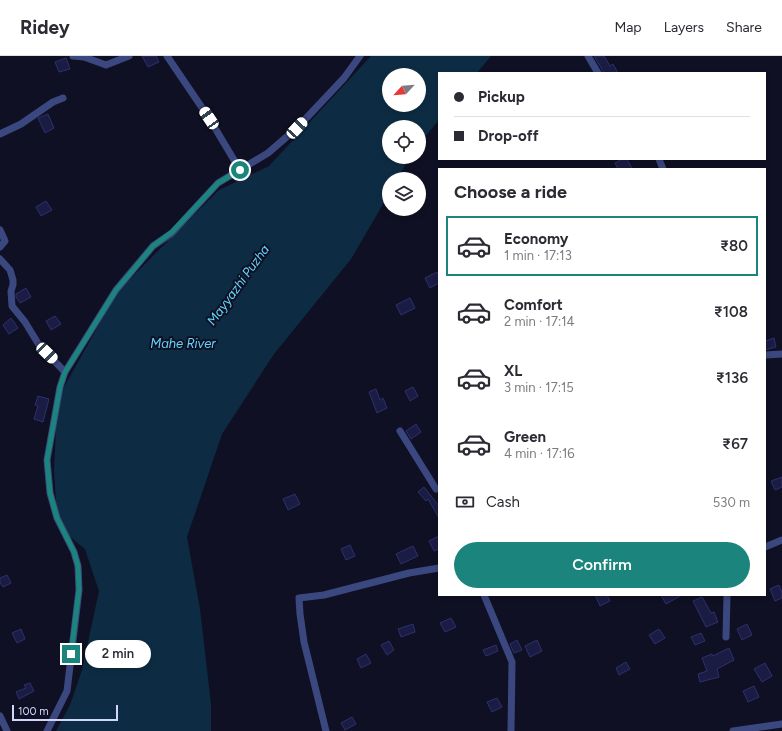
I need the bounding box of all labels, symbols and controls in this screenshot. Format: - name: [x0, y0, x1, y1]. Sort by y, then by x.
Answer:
- text: Ridey: [20, 16, 70, 39]
- text: Map: [614, 19, 642, 36]
- text: Layers: [664, 19, 704, 36]
- text: Share: [726, 19, 762, 36]
- north arrow: [382, 68, 426, 112]
- map controls: [382, 68, 426, 216]
- text: Pickup: [478, 88, 525, 106]
- car: [197, 105, 221, 131]
- car: [284, 115, 310, 141]
- button: locate: [382, 120, 426, 164]
- text: Drop-off: [478, 127, 539, 145]
- route start: [231, 161, 249, 179]
- button: layers: [382, 172, 426, 216]
- text: Choose a ride: [454, 181, 567, 203]
- icon: car: [456, 228, 492, 264]
- text: Economy: [504, 230, 569, 248]
- text: ₹80: [720, 237, 748, 255]
- water label: Mayyazhi Puzha: [204, 242, 272, 328]
- text: 1 min · 17:13: [504, 248, 572, 263]
- icon: car: [456, 294, 492, 330]
- text: Comfort: [504, 296, 563, 314]
- text: ₹108: [714, 303, 748, 321]
- text: 2 min · 17:14: [504, 314, 575, 329]
- water label: Mahe River: [150, 336, 216, 351]
- car: [34, 340, 60, 366]
- icon: car: [456, 360, 492, 396]
- text: XL: [504, 362, 522, 380]
- text: ₹136: [716, 369, 748, 387]
- text: 3 min · 17:15: [504, 380, 574, 395]
- icon: car: [456, 426, 492, 462]
- text: Green: [504, 428, 546, 446]
- text: ₹67: [722, 435, 748, 453]
- text: 4 min · 17:16: [504, 446, 575, 461]
- icon: cash: [454, 491, 476, 513]
- text: Cash: [486, 493, 520, 511]
- text: 530 m: [713, 495, 750, 510]
- button: Confirm: [454, 542, 750, 588]
- callout: 2 min: [85, 640, 151, 668]
- route end: [62, 645, 80, 663]
- text: 2 min: [102, 646, 134, 661]
- scale bar: [12, 703, 118, 722]
- text: 100 m: [18, 705, 49, 718]

